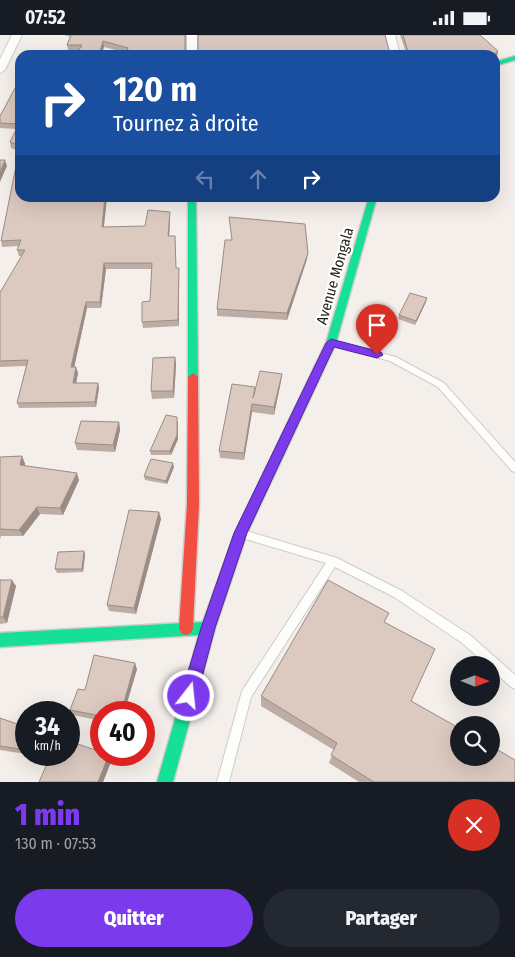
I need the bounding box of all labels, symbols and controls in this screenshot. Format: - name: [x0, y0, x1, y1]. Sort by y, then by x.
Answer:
- text: 07:52: [25, 6, 66, 29]
- text: 120 m: [113, 68, 197, 110]
- icon: right: [30, 70, 95, 135]
- text: Tournez à droite: [113, 110, 259, 137]
- icon: left: [191, 165, 219, 193]
- icon: ahead: [244, 165, 272, 193]
- icon: right: [297, 165, 325, 193]
- street label: Avenue Mongala: [313, 225, 357, 327]
- pin: [356, 304, 398, 355]
- icon: arrive: [363, 311, 391, 339]
- north arrow: [450, 656, 500, 706]
- map controls: [450, 656, 500, 766]
- position arrow: [162, 669, 214, 721]
- speed limit sign: 40: [90, 701, 155, 766]
- text: 34: [35, 712, 60, 742]
- button: search: [450, 716, 500, 766]
- text: km/h: [34, 739, 61, 753]
- text: 1 min: [15, 797, 80, 833]
- button: close: [448, 799, 500, 851]
- text: 130 m · 07:53: [15, 834, 96, 853]
- button: Quitter: [15, 889, 253, 947]
- button: Partager: [263, 889, 500, 947]

